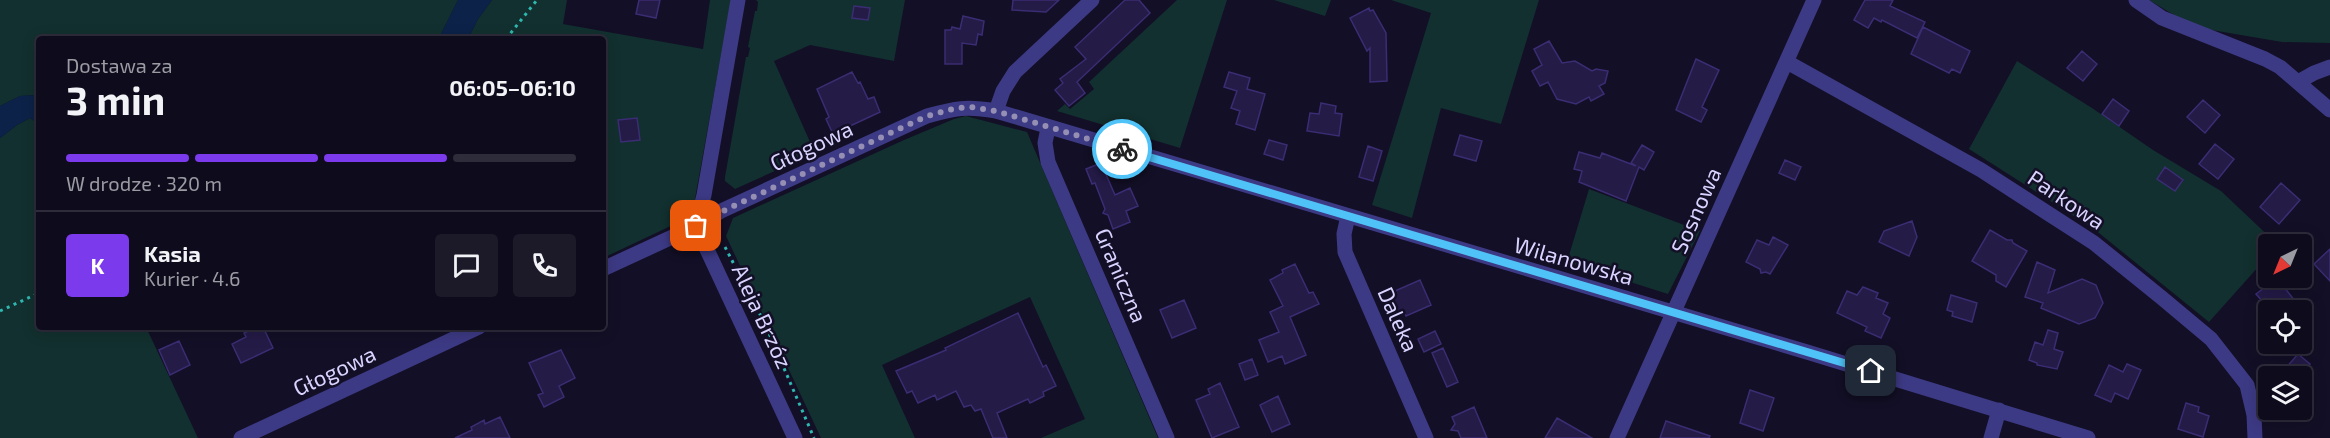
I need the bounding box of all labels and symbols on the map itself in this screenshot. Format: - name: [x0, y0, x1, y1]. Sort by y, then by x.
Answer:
- street label: Głogowa: [765, 115, 857, 175]
- courier: [1092, 119, 1152, 179]
- street label: Sosnowa: [1665, 163, 1725, 257]
- street label: Parkowa: [2024, 164, 2110, 234]
- pin: [670, 200, 721, 251]
- street label: Graniczna: [1091, 224, 1153, 326]
- street label: Wilanowska: [1511, 231, 1637, 289]
- north arrow: [2258, 234, 2312, 288]
- street label: Aleja Brzóz: [727, 260, 798, 373]
- street label: Daleka: [1373, 283, 1425, 355]
- street label: Głogowa: [288, 340, 380, 400]
- pin: [1845, 345, 1896, 396]

